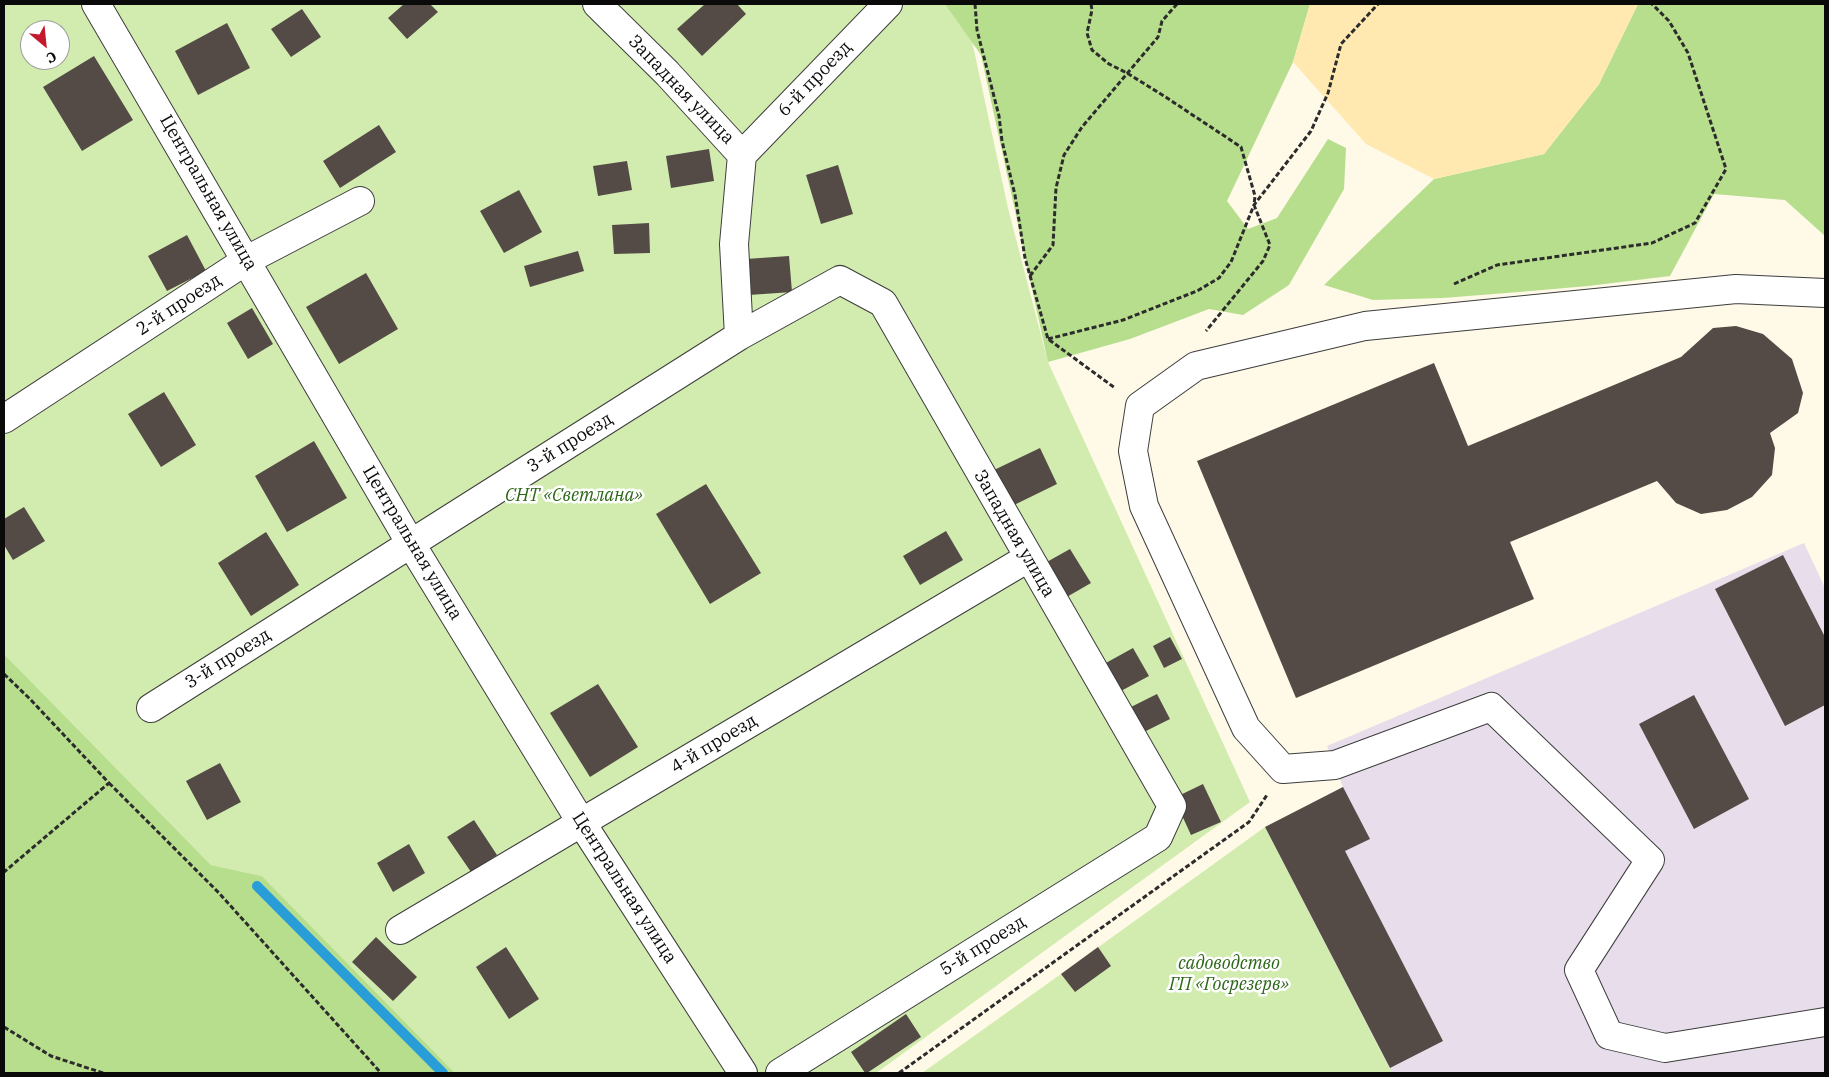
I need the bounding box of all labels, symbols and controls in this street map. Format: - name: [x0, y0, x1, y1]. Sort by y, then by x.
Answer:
- north arrow: [20, 20, 70, 70]
- street label: Западная улица: [624, 31, 738, 149]
- street label: 6-й проезд: [774, 37, 856, 121]
- text: С: [43, 47, 60, 67]
- street label: Центральная улица: [155, 111, 261, 275]
- street label: 2-й проезд: [132, 270, 226, 340]
- street label: 3-й проезд: [523, 408, 617, 478]
- street label: Центральная улица: [357, 462, 467, 624]
- street label: Западная улица: [969, 467, 1059, 601]
- park label: СНТ «Светлана»: [505, 485, 643, 507]
- street label: 3-й проезд: [181, 624, 275, 694]
- street label: 4-й проезд: [667, 710, 761, 778]
- street label: Центральная улица: [567, 808, 681, 968]
- street label: 5-й проезд: [936, 911, 1030, 981]
- park label: садоводство ГП «Госрезерв»: [1169, 953, 1289, 996]

